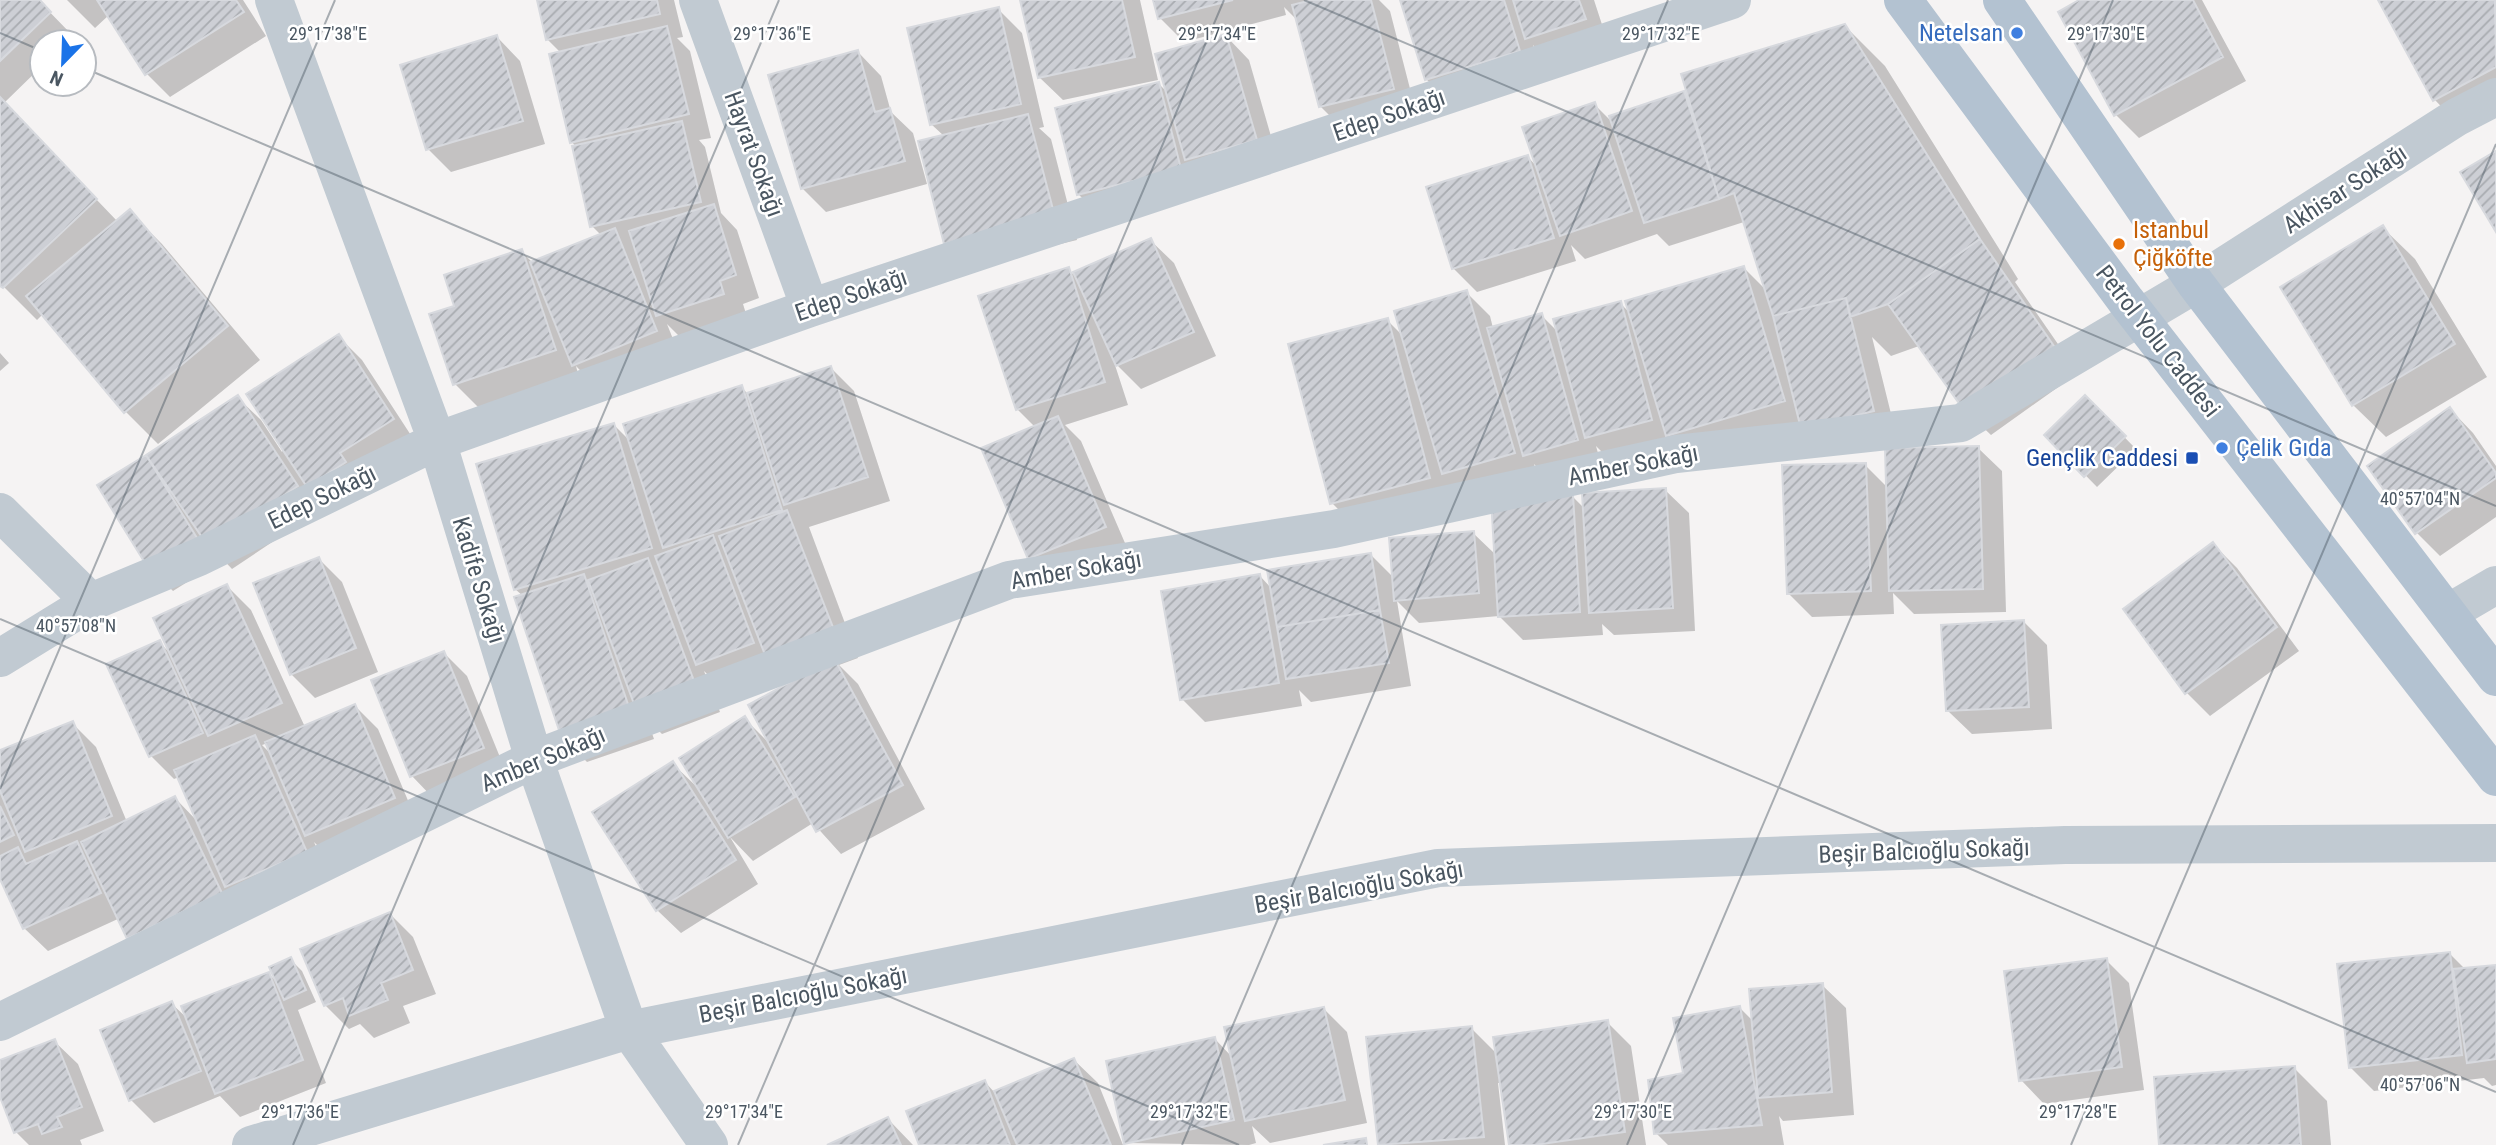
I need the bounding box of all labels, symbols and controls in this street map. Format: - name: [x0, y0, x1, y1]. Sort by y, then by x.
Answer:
- place label: Netelsan: [1919, 19, 2003, 47]
- text: 29°17'38"E: [289, 23, 367, 44]
- text: 29°17'36"E: [733, 23, 811, 44]
- text: 29°17'34"E: [1178, 23, 1256, 44]
- text: 29°17'32"E: [1622, 23, 1700, 44]
- text: 29°17'30"E: [2067, 23, 2145, 44]
- marker: Netelsan: [2009, 25, 2025, 41]
- north arrow: [28, 28, 98, 98]
- text: N: [47, 65, 66, 91]
- street label: Edep Sokağı: [1329, 83, 1449, 147]
- street label: Hayrat Sokağı: [718, 87, 790, 221]
- street label: Akhisar Sokağı: [2278, 139, 2412, 239]
- place label: Istanbul Çiğköfte: [2133, 216, 2213, 272]
- marker: Istanbul Çiğköfte: [2111, 236, 2127, 252]
- street label: Petrol Yolu Caddesi: [2090, 260, 2226, 422]
- street label: Edep Sokağı: [791, 263, 911, 327]
- place label: Çelik Gıda: [2236, 434, 2331, 462]
- street label: Amber Sokağı: [1565, 439, 1701, 491]
- marker: Çelik Gıda: [2214, 440, 2230, 456]
- place label: Gençlik Caddesi: [2026, 444, 2178, 472]
- marker: Gençlik Caddesi: [2184, 450, 2200, 466]
- street label: Edep Sokağı: [264, 459, 380, 535]
- text: 40°57'04"N: [2380, 488, 2460, 509]
- street label: Kadife Sokağı: [447, 514, 511, 646]
- street label: Amber Sokağı: [1009, 545, 1143, 595]
- text: 40°57'08"N: [36, 615, 116, 636]
- street label: Amber Sokağı: [477, 720, 609, 798]
- street label: Beşir Balcıoğlu Sokağı: [1818, 833, 2030, 869]
- street label: Beşir Balcıoğlu Sokağı: [1253, 855, 1465, 919]
- street label: Beşir Balcıoğlu Sokağı: [697, 961, 909, 1029]
- text: 40°57'06"N: [2380, 1074, 2460, 1095]
- text: 29°17'36"E: [261, 1101, 339, 1122]
- text: 29°17'34"E: [705, 1101, 783, 1122]
- text: 29°17'32"E: [1150, 1101, 1228, 1122]
- text: 29°17'30"E: [1594, 1101, 1672, 1122]
- text: 29°17'28"E: [2039, 1101, 2117, 1122]

